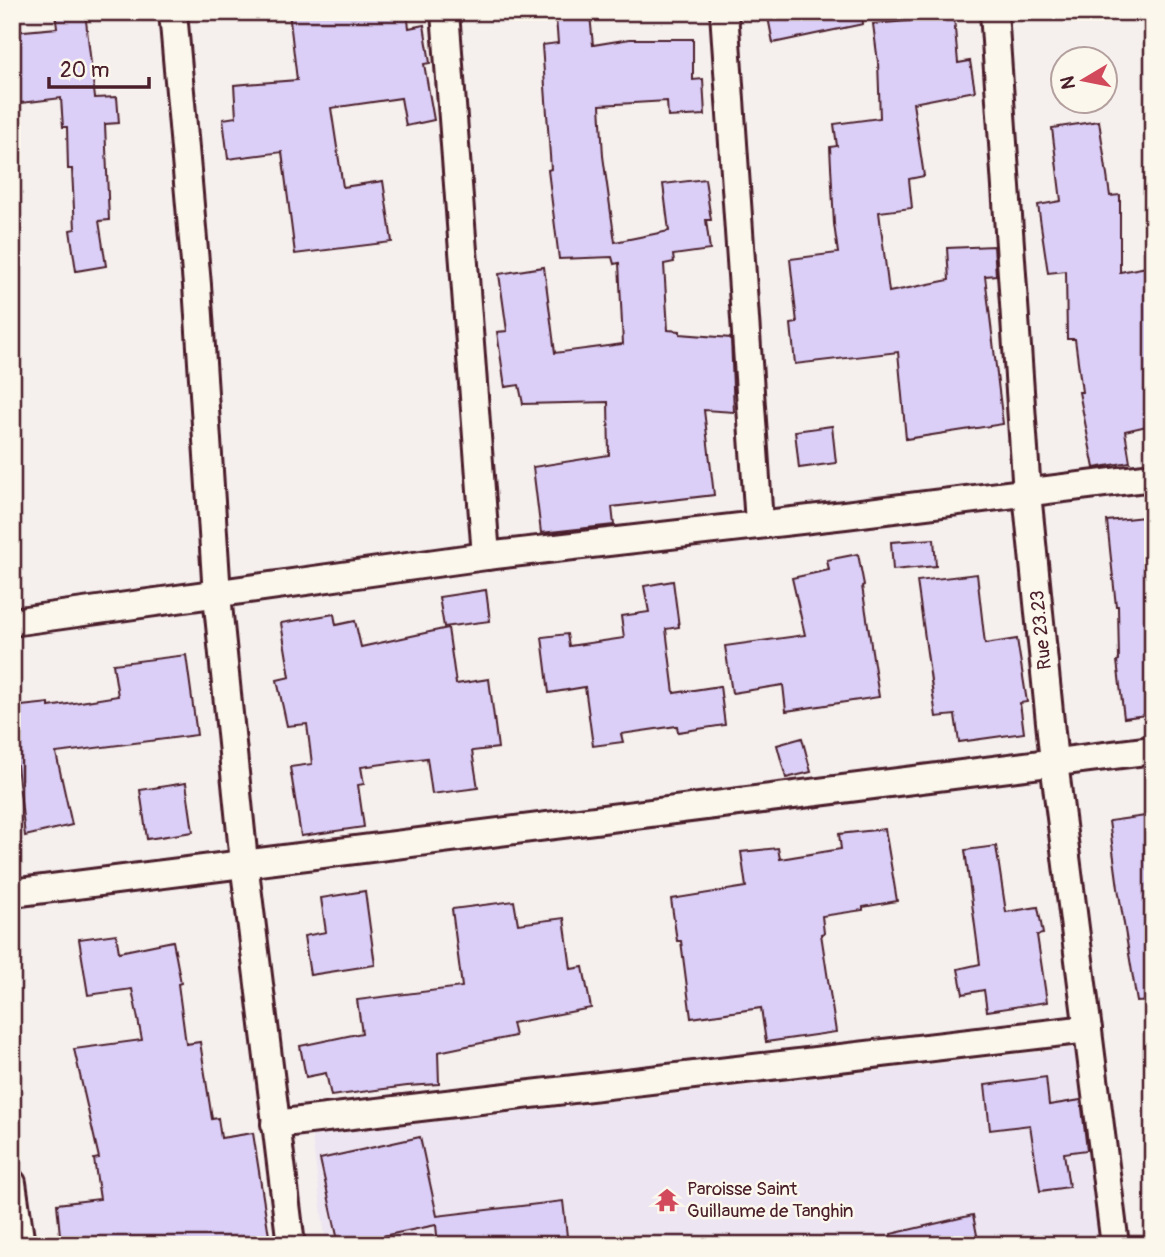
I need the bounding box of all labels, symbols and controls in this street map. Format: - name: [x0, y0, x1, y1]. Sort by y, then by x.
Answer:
- scale bar: [49, 46, 149, 90]
- north arrow: [1050, 46, 1120, 116]
- text: 20 m: [60, 57, 109, 84]
- text: N: [1055, 74, 1081, 91]
- street label: Rue 23.23: [1025, 589, 1057, 671]
- place label: Paroisse Saint Guillaume de Tanghin: [687, 1177, 854, 1223]
- temple icon: Paroisse Saint Guillaume de Tanghin: [653, 1186, 681, 1214]

